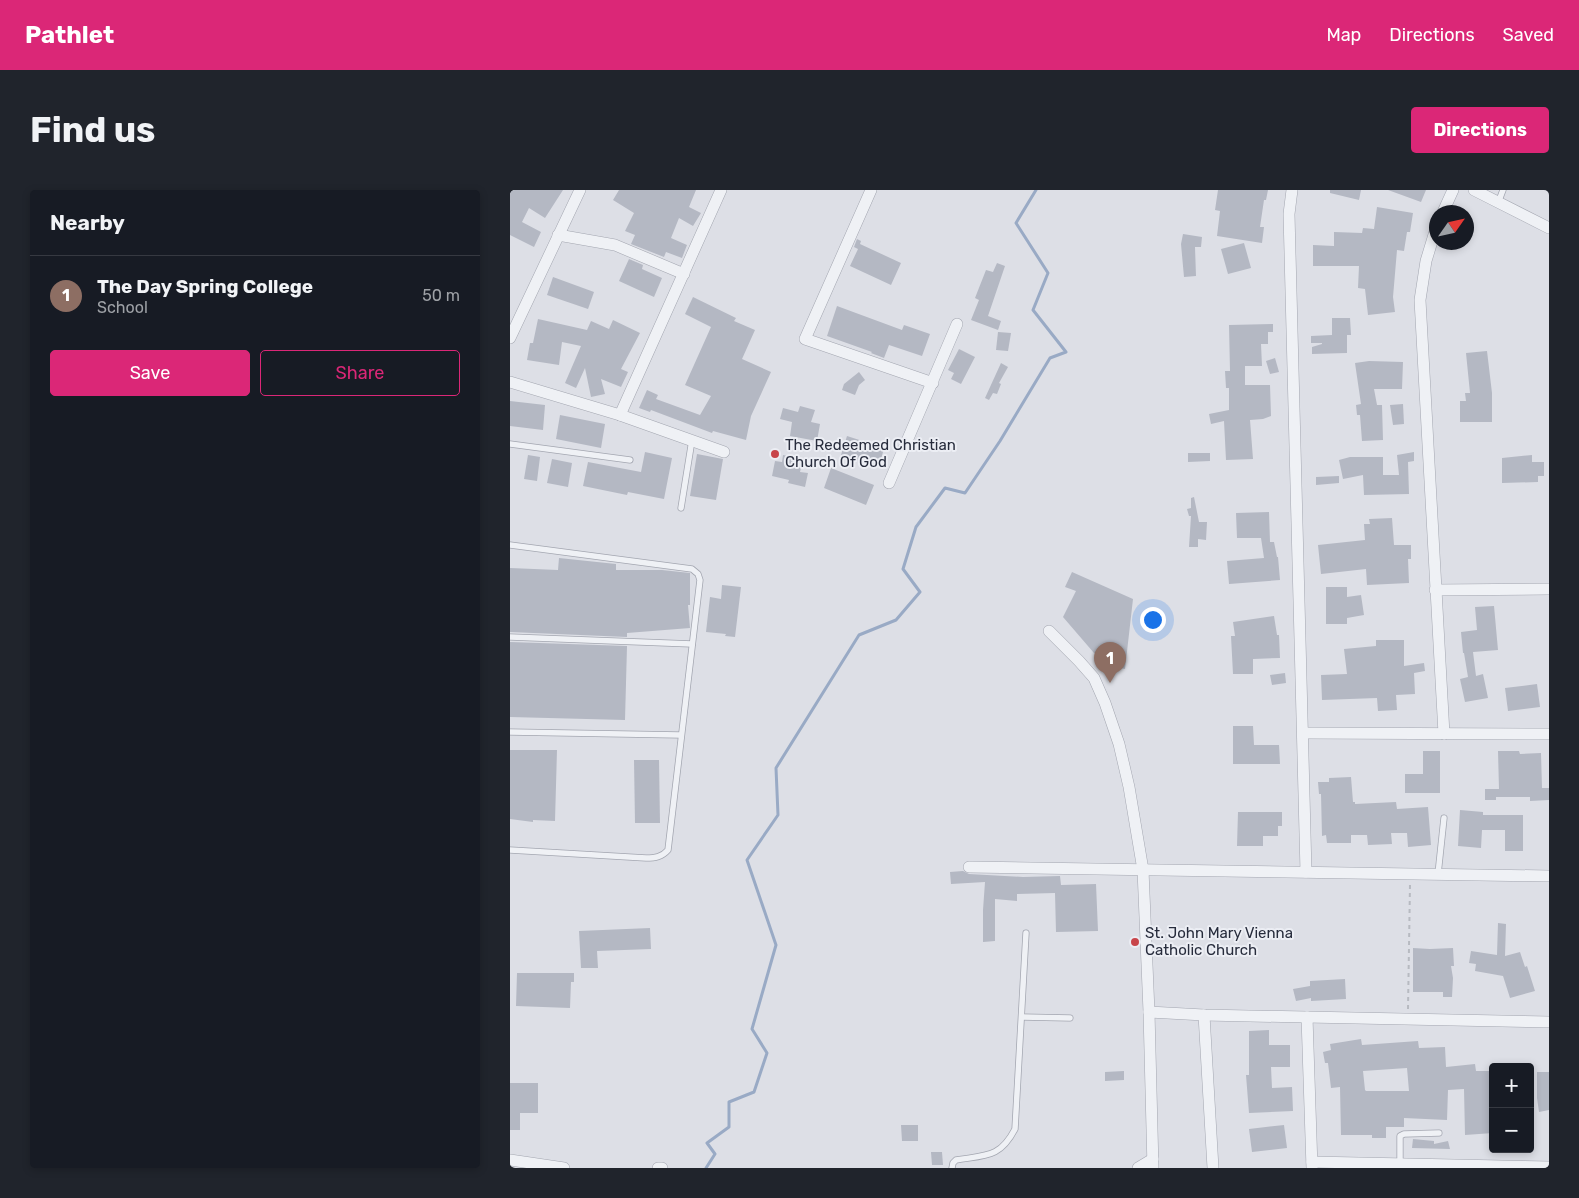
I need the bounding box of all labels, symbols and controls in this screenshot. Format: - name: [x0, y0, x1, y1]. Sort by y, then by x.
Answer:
- text: Pathlet: [25, 21, 114, 49]
- text: Map: [1326, 24, 1361, 46]
- text: Directions: [1389, 24, 1475, 46]
- text: Saved: [1503, 24, 1554, 46]
- button: Directions: [1411, 107, 1549, 153]
- text: Find us: [30, 109, 155, 151]
- north arrow: [1429, 205, 1474, 250]
- text: Nearby: [50, 210, 125, 235]
- text: The Day Spring College: [97, 275, 313, 298]
- text: 1: [62, 286, 70, 305]
- text: 50 m: [422, 286, 460, 305]
- text: School: [97, 298, 148, 317]
- button: Save: [50, 350, 250, 396]
- button: Share: [260, 350, 460, 396]
- place label: The Redeemed Christian Church Of God: [785, 436, 956, 471]
- marker: The Redeemed Christian Church Of God: [769, 448, 781, 460]
- your location: [1140, 607, 1166, 633]
- pin: 1: [1094, 642, 1126, 683]
- place label: St. John Mary Vienna Catholic Church: [1145, 924, 1293, 959]
- marker: St. John Mary Vienna Catholic Church: [1129, 936, 1141, 948]
- map controls: [1489, 1063, 1534, 1153]
- button: +: [1489, 1063, 1534, 1108]
- button: −: [1489, 1108, 1534, 1153]

